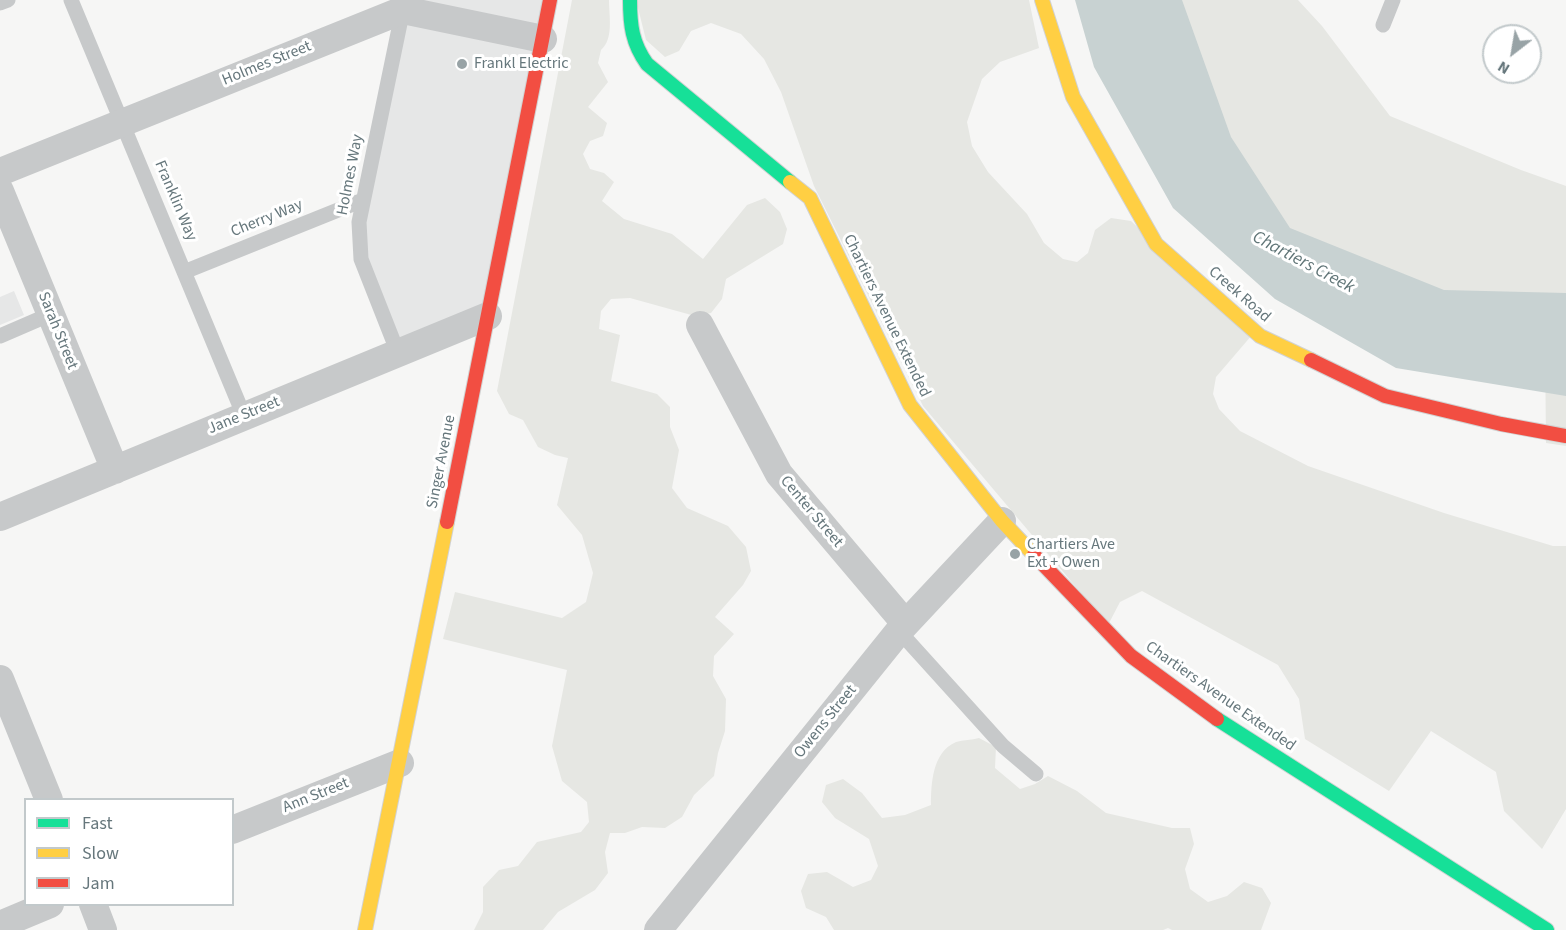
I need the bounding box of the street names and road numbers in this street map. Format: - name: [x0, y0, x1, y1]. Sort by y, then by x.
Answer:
- street label: Holmes Street: [220, 37, 314, 91]
- street label: Holmes Way: [334, 133, 368, 217]
- street label: Franklin Way: [149, 158, 201, 244]
- street label: Cherry Way: [228, 196, 306, 242]
- street label: Chartiers Avenue Extended: [838, 231, 934, 401]
- street label: Creek Road: [1204, 263, 1274, 327]
- street label: Sarah Street: [33, 289, 81, 373]
- street label: Jane Street: [205, 393, 283, 439]
- street label: Singer Avenue: [424, 414, 460, 510]
- street label: Center Street: [775, 472, 847, 552]
- street label: Chartiers Avenue Extended: [1141, 638, 1299, 756]
- street label: Owens Street: [791, 681, 861, 763]
- street label: Ann Street: [280, 774, 352, 818]

